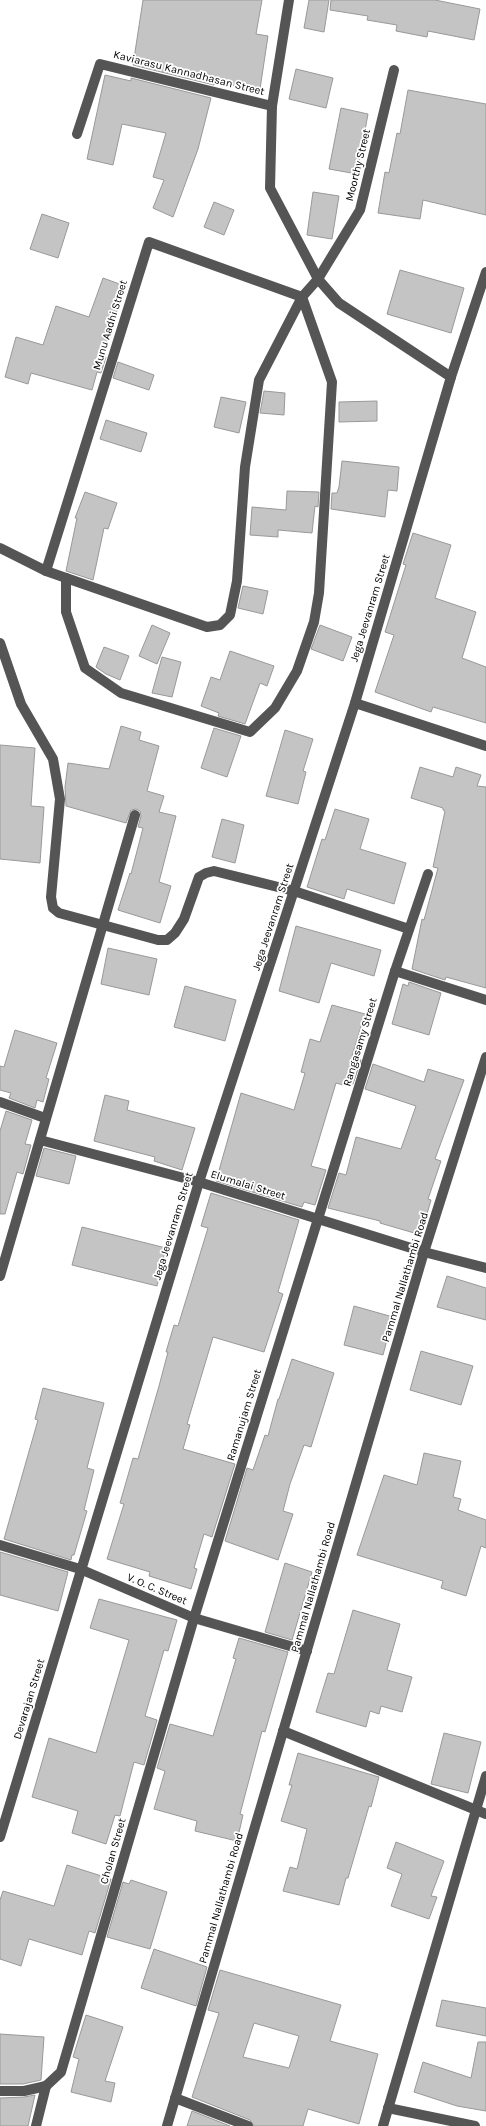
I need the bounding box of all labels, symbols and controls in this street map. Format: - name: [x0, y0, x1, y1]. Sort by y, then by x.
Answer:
- street label: Kaviarasu Kannadhasan Street: [112, 48, 266, 98]
- street label: Moorthy Street: [343, 128, 373, 202]
- street label: Munu Aadhi Street: [90, 278, 130, 372]
- street label: Jega Jeevanram Street: [347, 553, 393, 663]
- street label: Jega Jeevanram Street: [250, 862, 296, 972]
- street label: Rangasamy Street: [340, 996, 380, 1088]
- street label: Elumalai Street: [209, 1167, 287, 1203]
- street label: Jega Jeevanram Street: [150, 1171, 196, 1281]
- street label: Pammal Nallathambi Road: [379, 1210, 431, 1344]
- street label: Ramanujam Street: [224, 1368, 264, 1462]
- street label: Pammal Nallathambi Road: [288, 1520, 338, 1654]
- street label: V. O. C. Street: [125, 1571, 189, 1607]
- street label: Devarajan Street: [11, 1657, 47, 1741]
- street label: Cholan Street: [97, 1817, 129, 1885]
- street label: Pammal Nallathambi Road: [196, 1831, 246, 1965]

